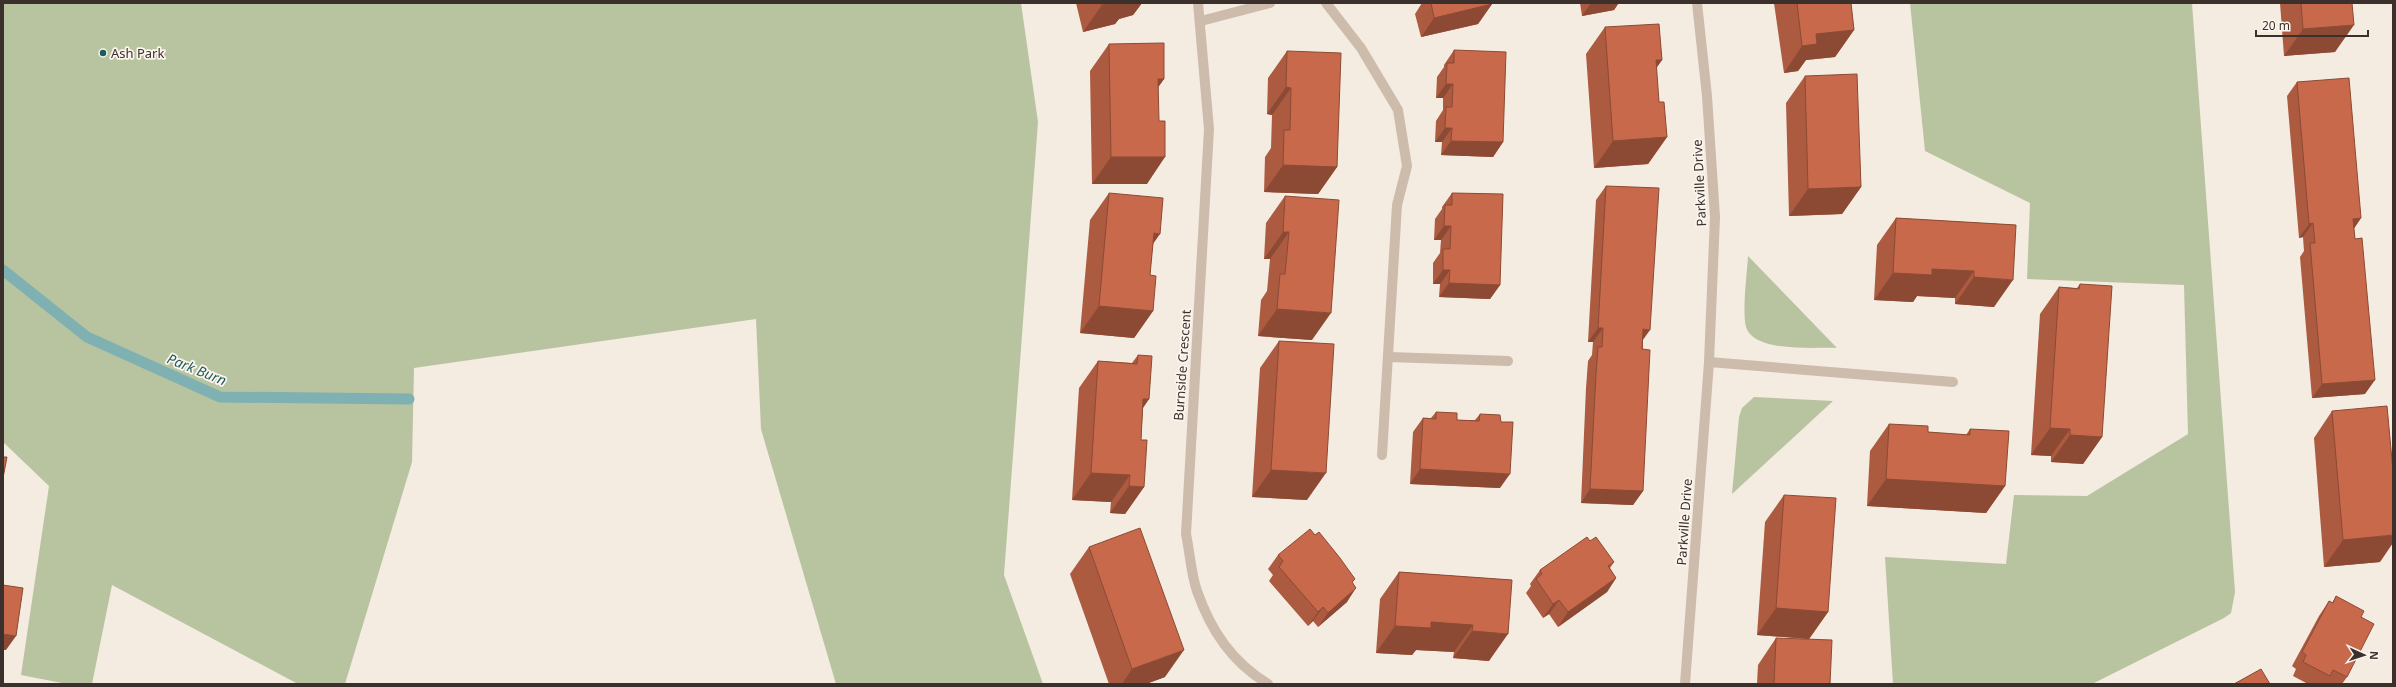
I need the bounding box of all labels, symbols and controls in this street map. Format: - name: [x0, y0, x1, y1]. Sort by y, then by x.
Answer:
- scale bar: [2256, 12, 2368, 38]
- text: 20 m: [2262, 17, 2290, 34]
- place label: Ash Park: [111, 44, 164, 62]
- marker: Ash Park: [98, 48, 108, 58]
- street label: Parkville Drive: [1688, 139, 1710, 227]
- street label: Burnside Crescent: [1169, 309, 1195, 421]
- water label: Park Burn: [165, 349, 229, 389]
- street label: Parkville Drive: [1672, 478, 1696, 566]
- north arrow: [2344, 635, 2384, 675]
- text: N: [2367, 651, 2382, 660]

